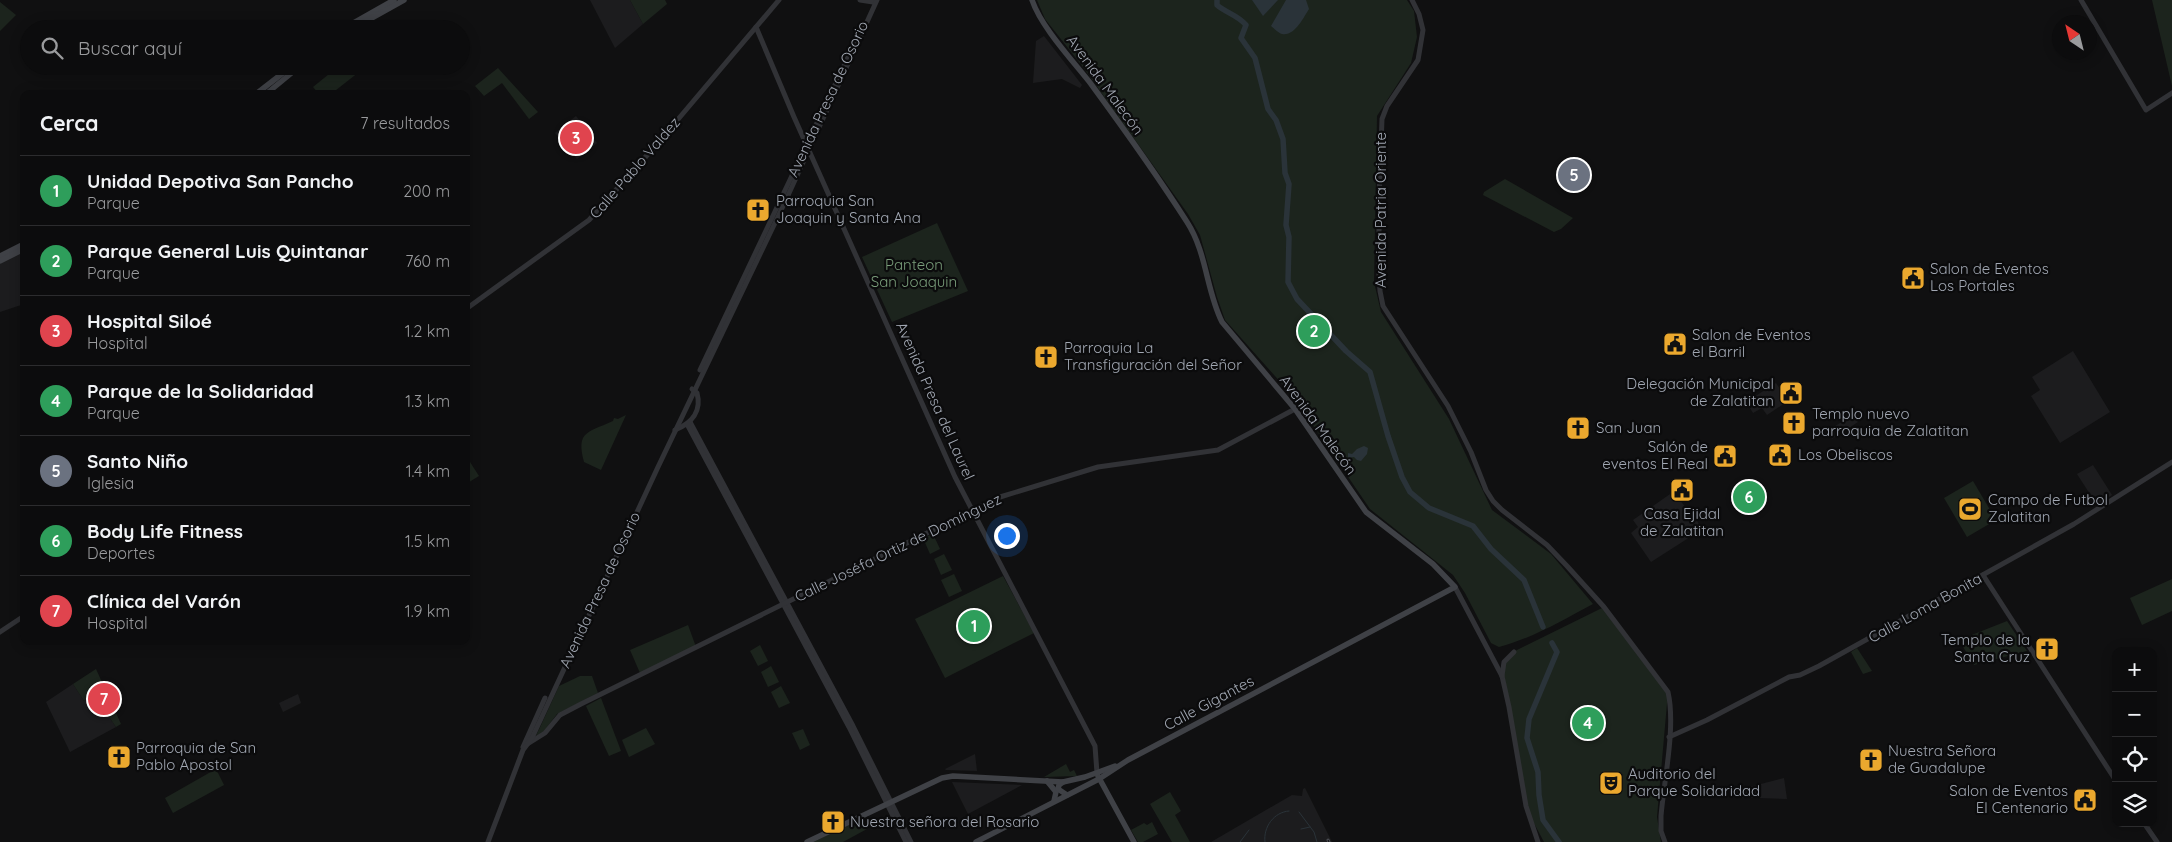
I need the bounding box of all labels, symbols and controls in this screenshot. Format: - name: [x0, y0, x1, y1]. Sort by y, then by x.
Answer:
- north arrow: [2052, 15, 2097, 60]
- street label: Avenida Presa de Osorio: [783, 18, 872, 180]
- search box: [20, 20, 470, 75]
- street label: Avenida Malecón: [1063, 31, 1148, 138]
- icon: search: [38, 34, 66, 62]
- text: Buscar aquí: [78, 36, 182, 60]
- text: Cerca: [40, 110, 98, 136]
- text: 7 resultados: [360, 113, 450, 133]
- street label: Calle Pablo Valdez: [585, 113, 684, 222]
- pin: 3: [560, 119, 592, 157]
- street label: Avenida Patria Oriente: [1371, 132, 1390, 288]
- pin: 5: [1558, 156, 1590, 194]
- text: Unidad Depotiva San Pancho: [87, 169, 354, 193]
- text: 1: [53, 181, 59, 201]
- text: 200 m: [403, 181, 450, 201]
- place label: Parroquia San Joaquin y Santa Ana: [776, 191, 921, 227]
- text: Parque: [87, 193, 140, 213]
- church icon: Parroquia San Joaquin y Santa Ana: [745, 197, 771, 223]
- text: Parque General Luis Quintanar: [87, 239, 368, 263]
- text: 2: [51, 251, 61, 271]
- text: 760 m: [405, 251, 450, 271]
- park label: Panteon San Joaquin: [871, 255, 957, 291]
- place label: Salon de Eventos Los Portales: [1930, 259, 2049, 295]
- text: Parque: [87, 263, 140, 283]
- public building icon: Salon de Eventos Los Portales: [1900, 265, 1926, 291]
- text: Hospital Siloé: [87, 309, 212, 333]
- pin: 2: [1298, 312, 1330, 350]
- street label: Avenida Presa del Laurel: [892, 319, 979, 483]
- text: 3: [52, 321, 60, 341]
- text: 1.2 km: [405, 321, 450, 341]
- place label: Salon de Eventos el Barril: [1692, 325, 1811, 361]
- public building icon: Salon de Eventos el Barril: [1662, 331, 1688, 357]
- text: Hospital: [87, 333, 148, 353]
- place label: Parroquia La Transfiguración del Señor: [1064, 338, 1242, 374]
- church icon: Parroquia La Transfiguración del Señor: [1033, 344, 1059, 370]
- street label: Avenida Malecón: [1276, 371, 1361, 478]
- place label: Delegación Municipal de Zalatitan: [1626, 374, 1774, 410]
- text: Parque de la Solidaridad: [87, 379, 314, 403]
- public building icon: Delegación Municipal de Zalatitan: [1778, 380, 1804, 406]
- text: 4: [51, 391, 61, 411]
- text: 1.3 km: [405, 391, 450, 411]
- text: Parque: [87, 403, 140, 423]
- place label: Templo nuevo parroquia de Zalatitan: [1812, 404, 1969, 440]
- church icon: Templo nuevo parroquia de Zalatitan: [1781, 410, 1807, 436]
- church icon: San Juan: [1565, 415, 1591, 441]
- place label: San Juan: [1596, 418, 1661, 437]
- place label: Salón de eventos El Real: [1602, 437, 1708, 473]
- public building icon: Los Obeliscos: [1767, 442, 1793, 468]
- public building icon: Salón de eventos El Real: [1712, 443, 1738, 469]
- place label: Los Obeliscos: [1798, 445, 1893, 464]
- text: Santo Niño: [87, 449, 188, 473]
- text: 5: [51, 461, 61, 481]
- text: 1.4 km: [406, 461, 450, 481]
- text: Iglesia: [87, 473, 134, 493]
- public building icon: Casa Ejidal de Zalatitan: [1669, 477, 1695, 503]
- pin: 6: [1733, 478, 1765, 516]
- street label: Calle Joséfa Ortiz de Domínguez: [791, 489, 1004, 606]
- place label: Campo de Futbol Zalatitan: [1988, 490, 2108, 526]
- sports icon: Campo de Futbol Zalatitan: [1957, 496, 1983, 522]
- place label: Casa Ejidal de Zalatitan: [1640, 504, 1724, 540]
- street label: Avenida Presa de Osorio: [555, 509, 644, 671]
- text: Body Life Fitness: [87, 519, 243, 543]
- your location: [994, 523, 1020, 549]
- text: 6: [52, 531, 60, 551]
- text: 1.5 km: [405, 531, 450, 551]
- text: Deportes: [87, 543, 155, 563]
- street label: Calle Loma Bonita: [1865, 568, 1985, 647]
- text: Clínica del Varón: [87, 589, 241, 613]
- text: 7: [52, 601, 60, 621]
- text: 1.9 km: [405, 601, 450, 621]
- pin: 1: [958, 607, 990, 645]
- text: Hospital: [87, 613, 148, 633]
- place label: Templo de la Santa Cruz: [1941, 630, 2030, 666]
- church icon: Templo de la Santa Cruz: [2034, 636, 2060, 662]
- map controls: [2112, 647, 2157, 827]
- button: +: [2112, 647, 2157, 692]
- street label: Calle Gigantes: [1160, 671, 1257, 734]
- pin: 7: [88, 680, 120, 718]
- button: −: [2112, 692, 2157, 737]
- pin: 4: [1572, 704, 1604, 742]
- button: locate: [2112, 737, 2157, 782]
- place label: Parroquia de San Pablo Apostol: [136, 738, 256, 774]
- place label: Nuestra Señora de Guadalupe: [1888, 741, 1996, 777]
- church icon: Parroquia de San Pablo Apostol: [106, 744, 132, 770]
- church icon: Nuestra Señora de Guadalupe: [1858, 747, 1884, 773]
- place label: Auditorio del Parque Solidaridad: [1628, 764, 1760, 800]
- theatre icon: Auditorio del Parque Solidaridad: [1598, 770, 1624, 796]
- place label: Salon de Eventos El Centenario: [1949, 781, 2068, 817]
- button: layers: [2112, 782, 2157, 827]
- public building icon: Salon de Eventos El Centenario: [2072, 787, 2098, 813]
- church icon: Nuestra señora del Rosario: [820, 809, 846, 835]
- place label: Nuestra señora del Rosario: [850, 812, 1039, 831]

